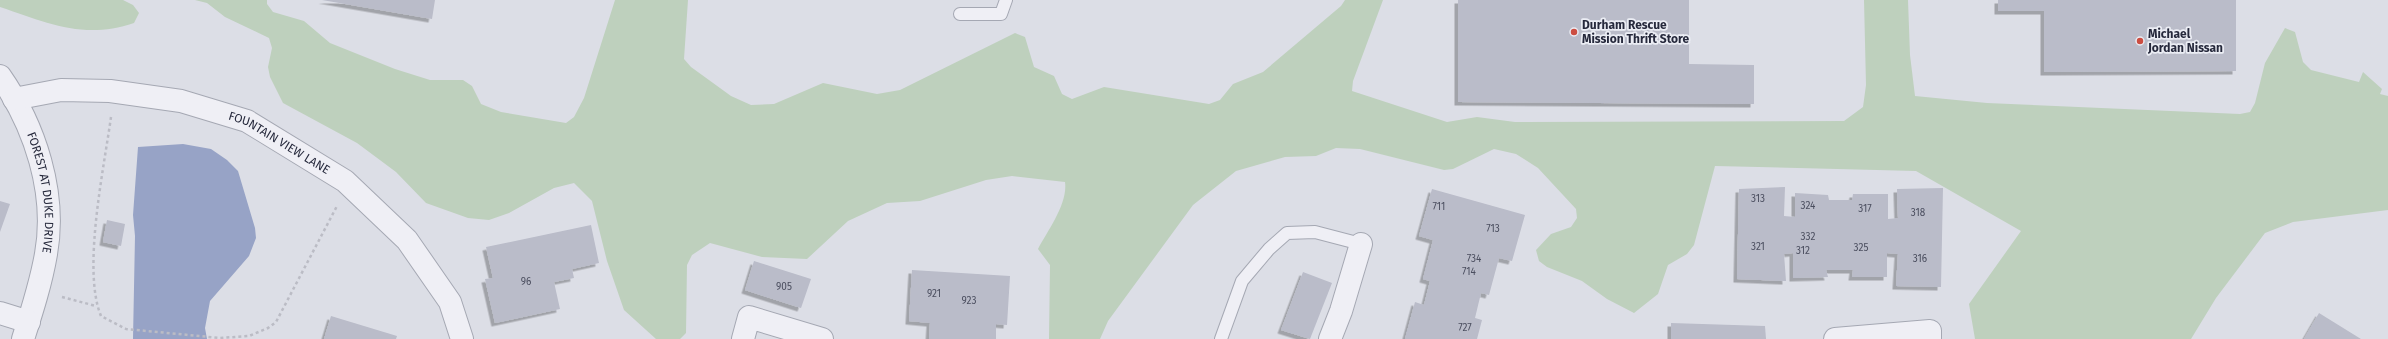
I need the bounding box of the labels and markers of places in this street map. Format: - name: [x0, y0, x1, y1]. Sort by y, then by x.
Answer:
- place label: Durham Rescue Mission Thrift Store: [1582, 18, 1690, 46]
- marker: Durham Rescue Mission Thrift Store: [1569, 27, 1579, 37]
- place label: Michael Jordan Nissan: [2147, 27, 2223, 55]
- marker: Michael Jordan Nissan: [2135, 36, 2145, 46]

